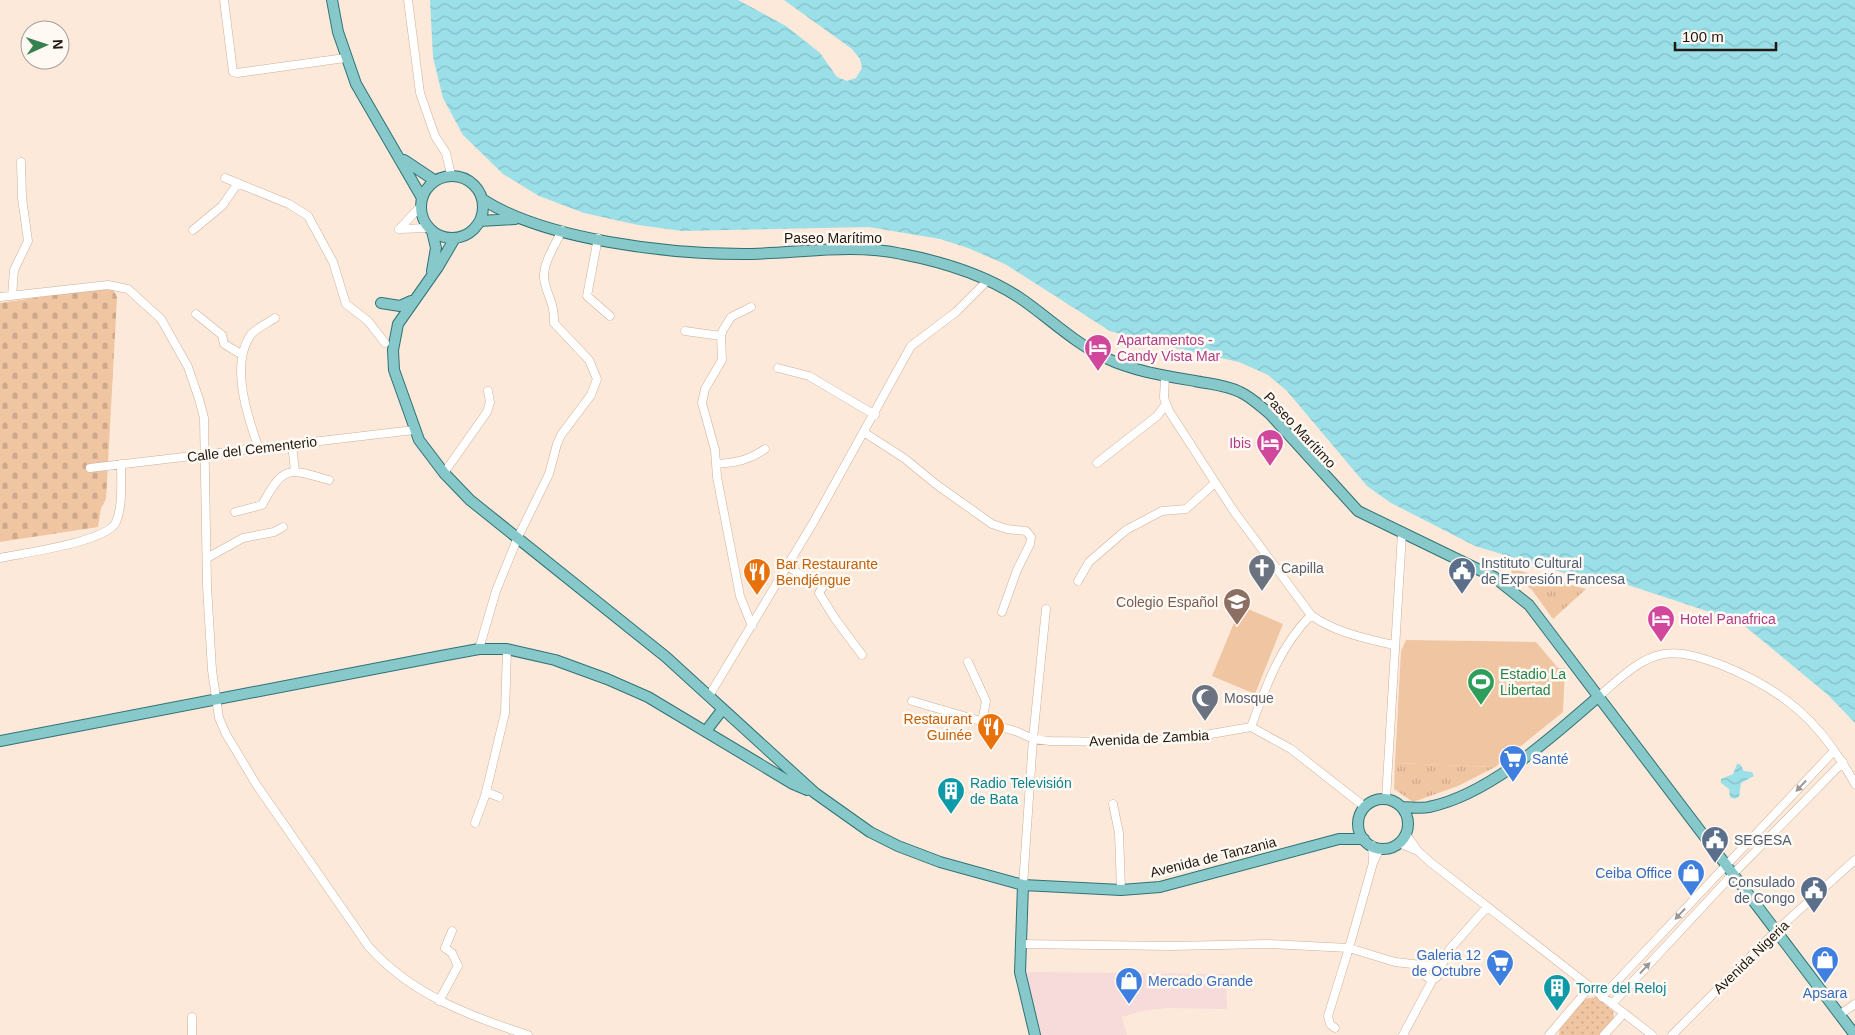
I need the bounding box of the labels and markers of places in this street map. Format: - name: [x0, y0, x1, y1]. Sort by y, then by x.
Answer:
- place label: Apartamentos - Candy Vista Mar: [1117, 332, 1221, 364]
- hotel icon: Apartamentos - Candy Vista Mar: [1083, 333, 1113, 372]
- hotel icon: Ibis: [1255, 428, 1285, 467]
- place label: Ibis: [1229, 435, 1251, 451]
- church icon: Capilla: [1247, 553, 1277, 592]
- place label: Instituto Cultural de Expresión Francesa: [1481, 555, 1625, 587]
- place label: Bar Restaurante Bendjéngue: [776, 556, 878, 588]
- public building icon: Instituto Cultural de Expresión Francesa: [1447, 556, 1477, 595]
- restaurant icon: Bar Restaurante Bendjéngue: [742, 557, 772, 596]
- place label: Capilla: [1281, 560, 1324, 576]
- school or university icon: Colegio Español: [1222, 587, 1252, 626]
- place label: Colegio Español: [1116, 594, 1218, 610]
- hotel icon: Hotel Panafrica: [1646, 604, 1676, 643]
- place label: Hotel Panafrica: [1680, 611, 1776, 627]
- place label: Estadio La Libertad: [1500, 666, 1566, 698]
- sports icon: Estadio La Libertad: [1466, 667, 1496, 706]
- mosque icon: Mosque: [1190, 683, 1220, 722]
- place label: Mosque: [1224, 690, 1274, 706]
- place label: Restaurant Guinée: [904, 711, 972, 743]
- restaurant icon: Restaurant Guinée: [976, 712, 1006, 751]
- supermarket icon: Santé: [1498, 744, 1528, 783]
- place label: Santé: [1532, 751, 1569, 767]
- place label: Radio Televisión de Bata: [970, 775, 1072, 807]
- building icon: Radio Televisión de Bata: [936, 776, 966, 815]
- public building icon: SEGESA: [1700, 825, 1730, 864]
- place label: SEGESA: [1734, 832, 1792, 848]
- shop icon: Ceiba Office: [1676, 858, 1706, 897]
- place label: Ceiba Office: [1595, 865, 1672, 881]
- place label: Consulado de Congo: [1728, 874, 1795, 906]
- public building icon: Consulado de Congo: [1799, 875, 1829, 914]
- shop icon: Apsara: [1810, 945, 1840, 984]
- place label: Galeria 12 de Octubre: [1412, 947, 1481, 979]
- supermarket icon: Galeria 12 de Octubre: [1485, 948, 1515, 987]
- shop icon: Mercado Grande: [1114, 966, 1144, 1005]
- place label: Mercado Grande: [1148, 973, 1253, 989]
- building icon: Torre del Reloj: [1542, 973, 1572, 1012]
- place label: Torre del Reloj: [1576, 980, 1666, 996]
- place label: Apsara: [1803, 985, 1847, 1001]

